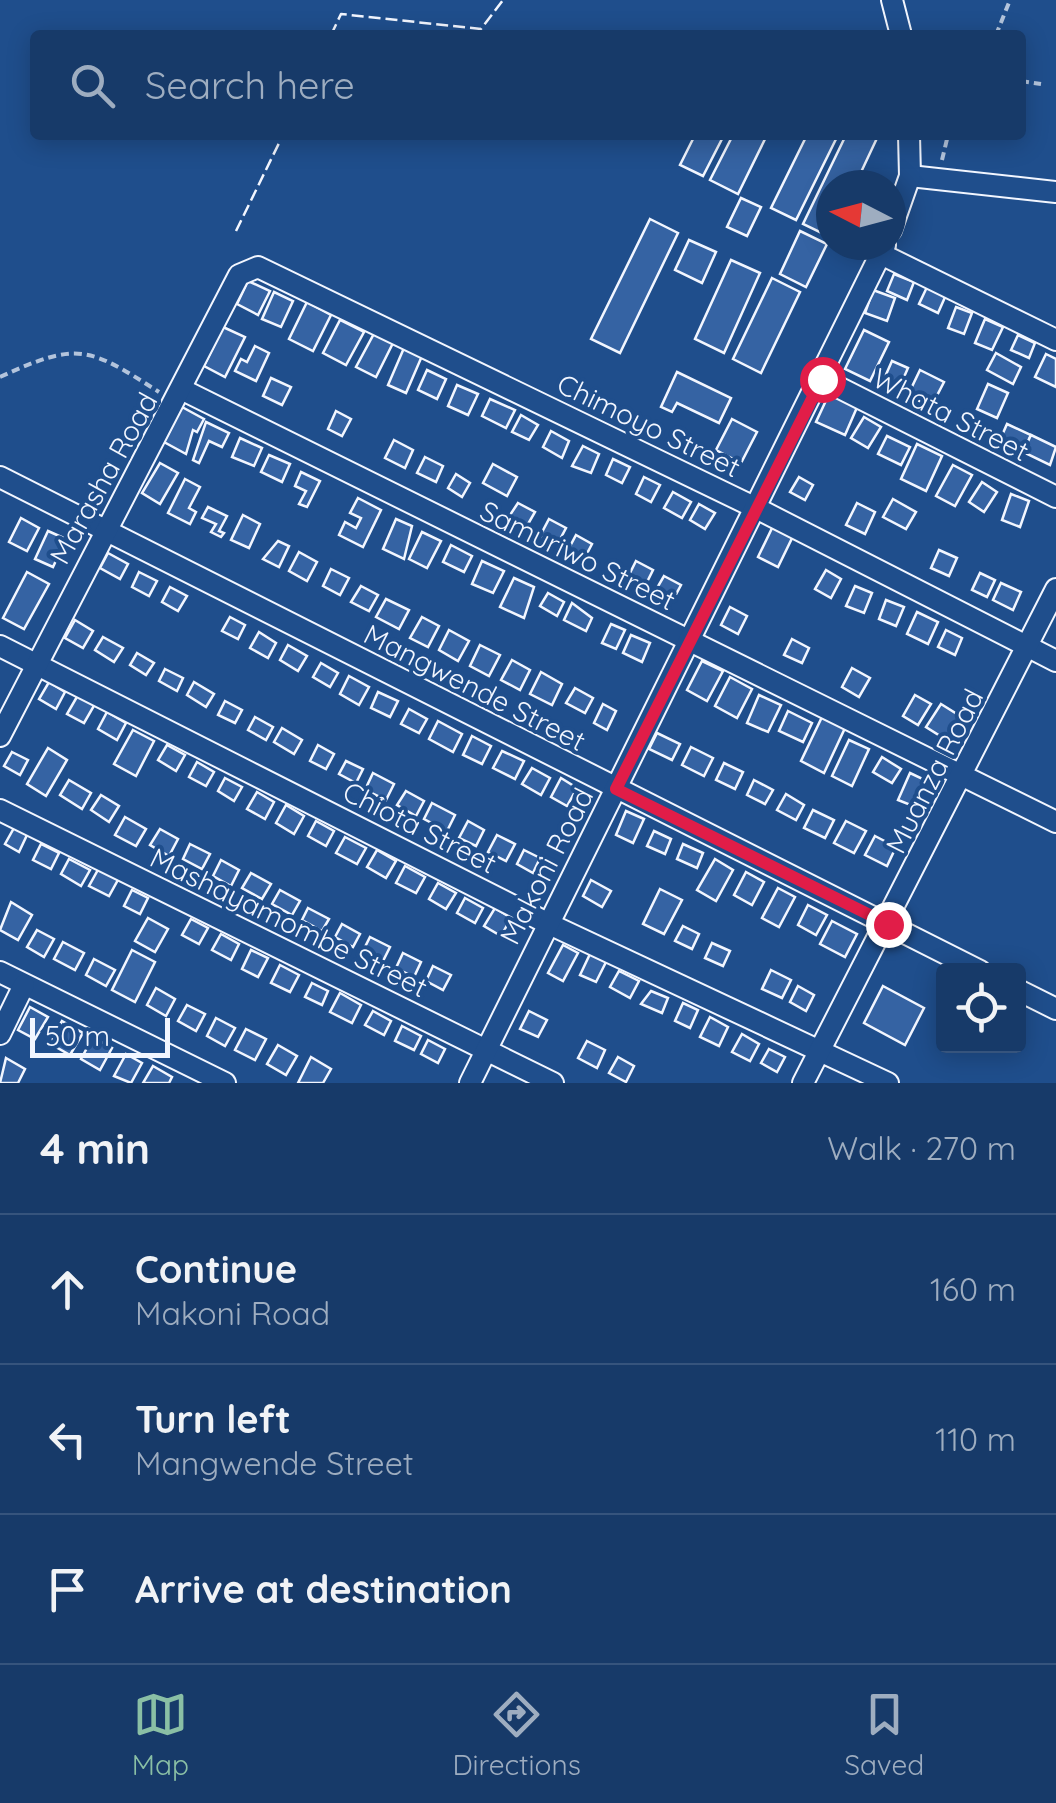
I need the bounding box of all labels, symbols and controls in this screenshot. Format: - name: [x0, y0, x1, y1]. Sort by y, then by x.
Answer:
- search box: [30, 30, 1026, 140]
- icon: search: [65, 58, 120, 113]
- text: Search here: [145, 61, 355, 109]
- north arrow: [816, 170, 906, 260]
- route start: [800, 357, 846, 403]
- street label: Whata Street: [867, 360, 1035, 468]
- street label: Chimoyo Street: [552, 366, 746, 484]
- street label: Marasha Road: [41, 386, 165, 570]
- street label: Samuriwo Street: [475, 493, 681, 617]
- street label: Mangwende Street: [358, 616, 592, 758]
- street label: Muanza Road: [878, 683, 990, 859]
- street label: Chiota Street: [337, 773, 503, 881]
- street label: Makoni Road: [492, 782, 600, 950]
- street label: Mashayamombe Street: [145, 840, 433, 1004]
- route end: [866, 902, 912, 948]
- map controls: [936, 963, 1026, 1053]
- button: locate: [936, 963, 1026, 1053]
- scale bar: [30, 1013, 170, 1058]
- text: 50 m: [45, 1018, 110, 1053]
- text: 4 min: [40, 1122, 150, 1175]
- text: Walk · 270 m: [827, 1128, 1016, 1168]
- text: Continue: [135, 1245, 297, 1293]
- icon: ahead: [40, 1262, 95, 1317]
- text: 160 m: [930, 1269, 1016, 1309]
- text: Makoni Road: [135, 1293, 330, 1333]
- text: Turn left: [135, 1395, 291, 1443]
- icon: left: [40, 1412, 95, 1467]
- text: 110 m: [935, 1419, 1016, 1459]
- text: Mangwende Street: [135, 1443, 414, 1483]
- icon: arrive: [40, 1562, 95, 1617]
- text: Arrive at destination: [135, 1565, 512, 1613]
- tab: Map: [132, 1687, 189, 1782]
- tab: Directions: [452, 1687, 581, 1782]
- tab: Saved: [844, 1687, 924, 1782]

